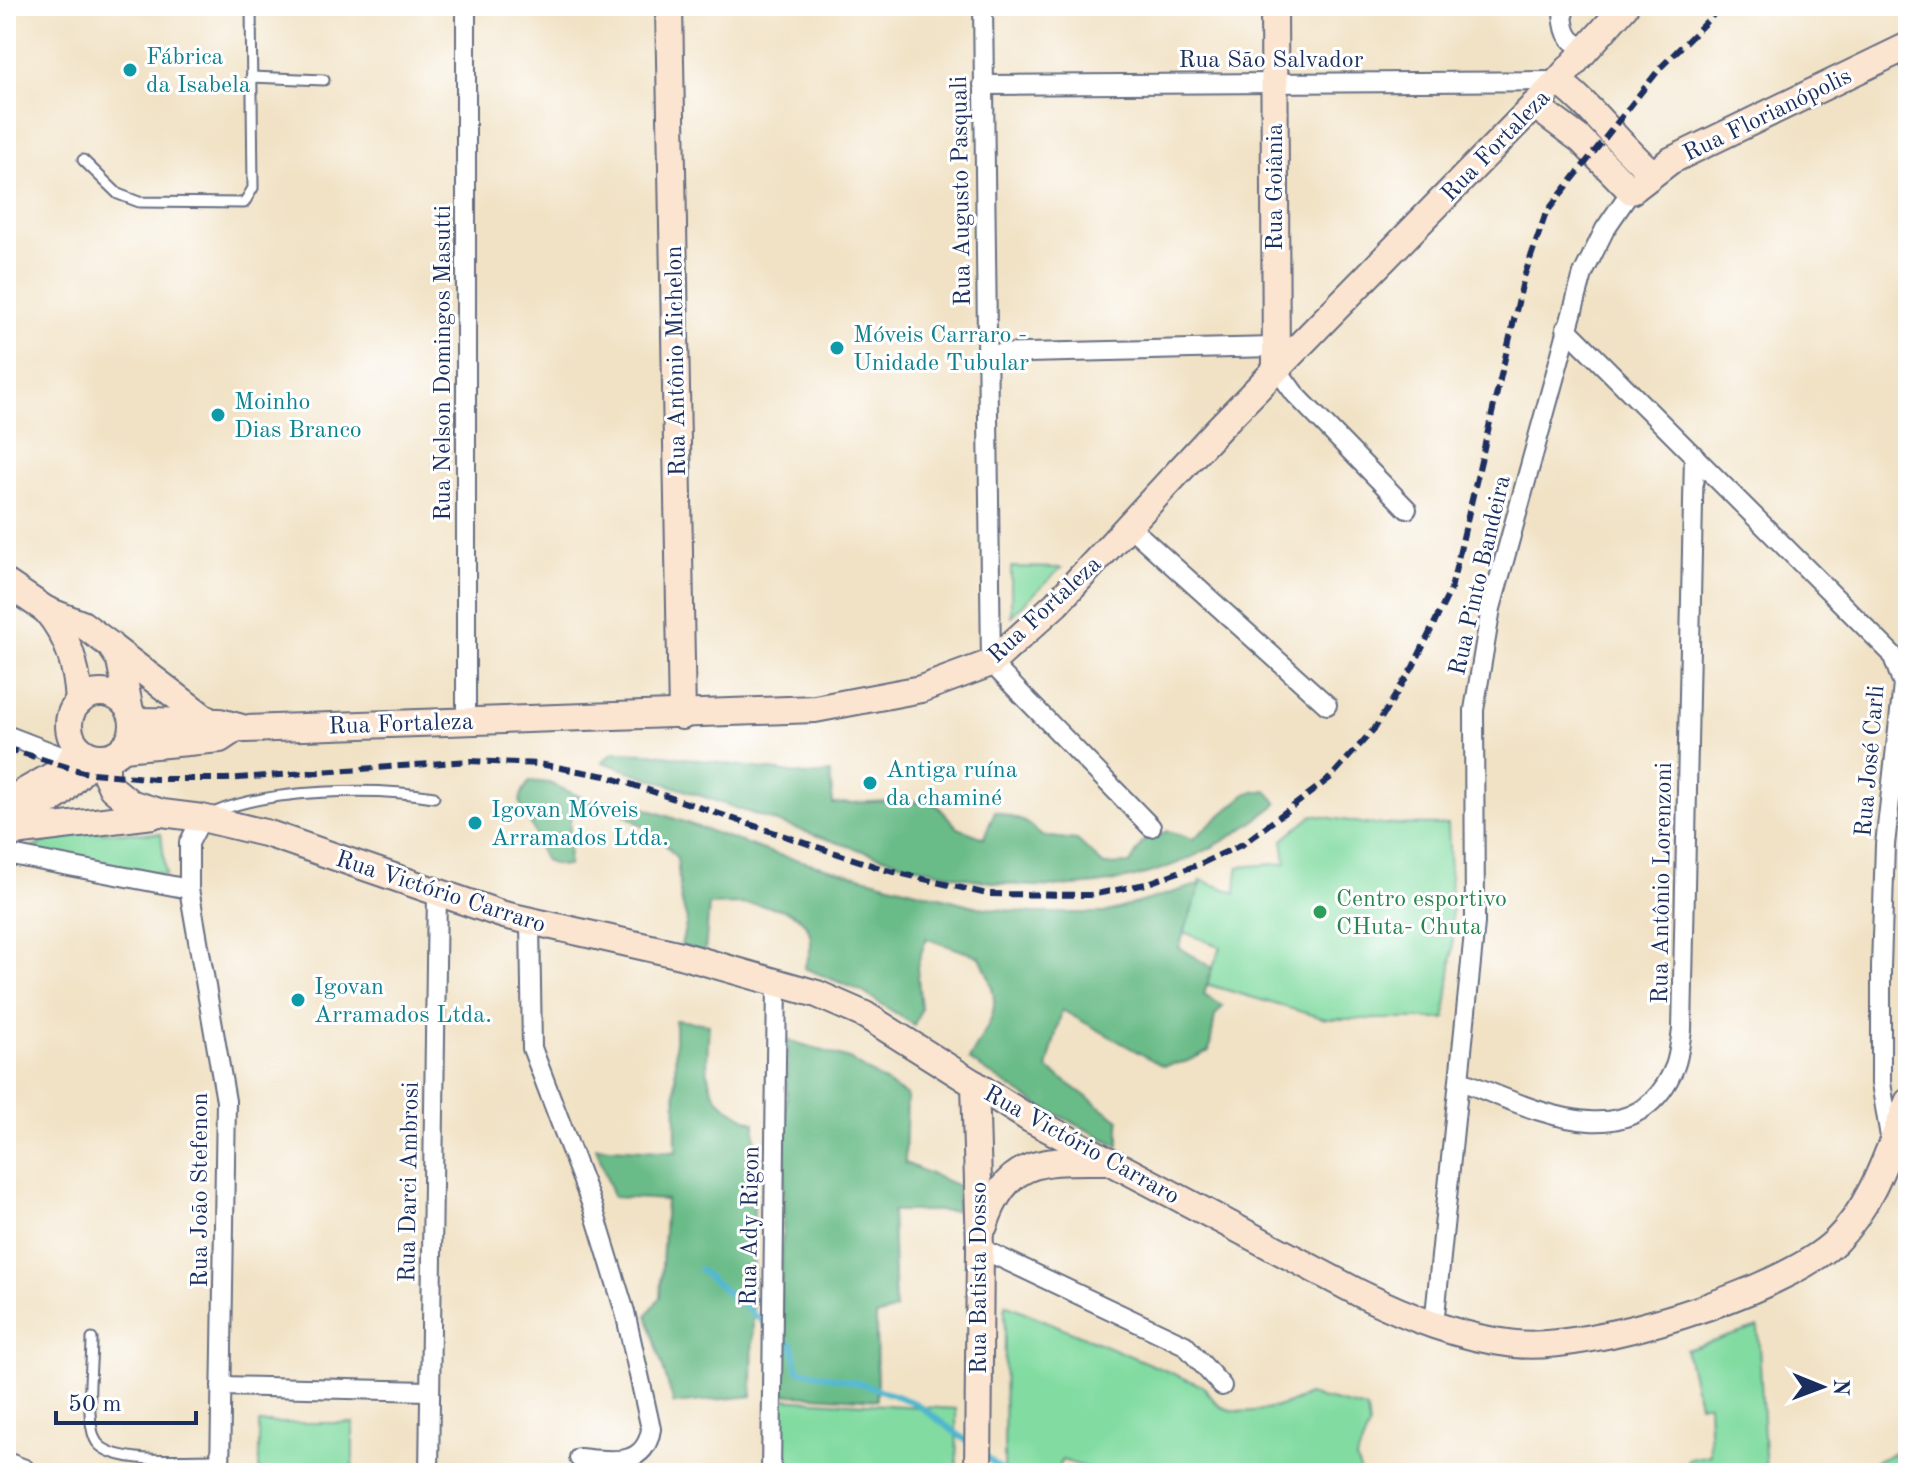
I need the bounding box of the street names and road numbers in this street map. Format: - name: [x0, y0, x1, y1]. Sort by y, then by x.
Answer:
- street label: Rua São Salvador: [1178, 49, 1364, 73]
- street label: Rua Florianópolis: [1680, 65, 1856, 167]
- street label: Rua Augusto Pasquali: [948, 76, 976, 306]
- street label: Rua Fortaleza: [1437, 86, 1556, 207]
- street label: Rua Goiânia: [1264, 123, 1288, 251]
- street label: Rua Nelson Domingos Masutti: [432, 205, 456, 521]
- street label: Rua Antônio Michelon: [663, 245, 691, 477]
- street label: Rua Pinto Bandeira: [1446, 473, 1516, 678]
- street label: Rua Fortaleza: [984, 552, 1107, 669]
- street label: Rua José Carli: [1852, 684, 1890, 838]
- street label: Rua Fortaleza: [328, 710, 474, 740]
- street label: Rua Antônio Lorenzoni: [1649, 762, 1677, 1004]
- street label: Rua Victório Carraro: [332, 848, 548, 938]
- street label: Rua Darci Ambrosi: [396, 1081, 424, 1283]
- street label: Rua Victório Carraro: [979, 1082, 1183, 1209]
- street label: Rua João Stefenon: [189, 1092, 213, 1288]
- street label: Rua Ady Rigon: [738, 1146, 764, 1306]
- street label: Rua Batista Dosso: [968, 1182, 992, 1374]

